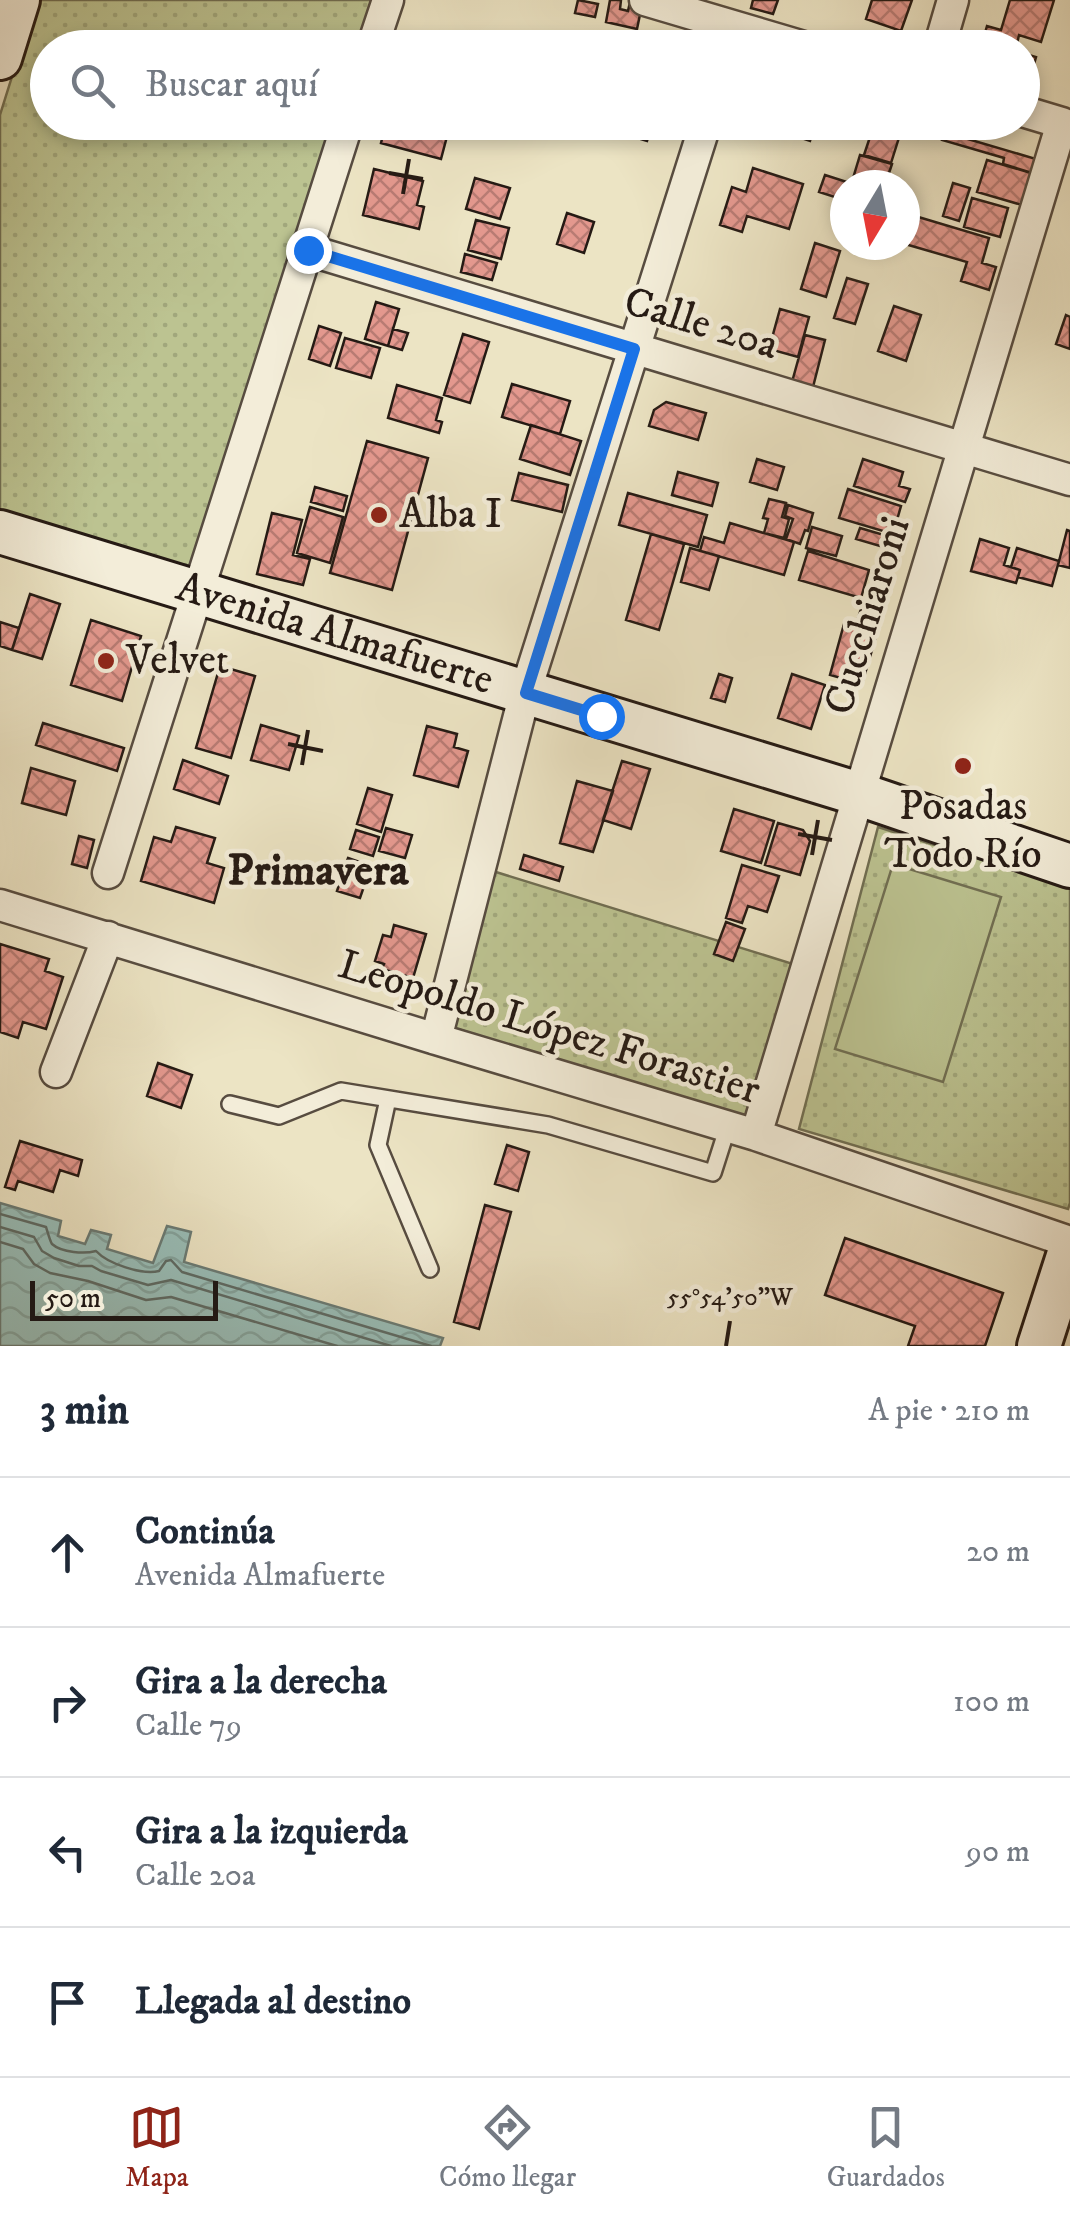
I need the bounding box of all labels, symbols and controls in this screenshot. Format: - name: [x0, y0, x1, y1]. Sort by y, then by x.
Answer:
- search box: [30, 30, 1040, 140]
- icon: search: [65, 58, 120, 113]
- text: Buscar aquí: [145, 61, 318, 109]
- north arrow: [830, 170, 920, 260]
- route end: [286, 228, 332, 274]
- street label: Calle 20a: [618, 276, 784, 372]
- place label: Alba I: [399, 489, 502, 541]
- marker: Alba I: [368, 504, 390, 526]
- street label: Cucchiaroni: [813, 511, 923, 721]
- street label: Avenida Almafuerte: [170, 561, 500, 707]
- place label: Velvet: [125, 635, 229, 687]
- marker: Velvet: [95, 650, 117, 672]
- route start: [579, 694, 625, 740]
- marker: Posadas Todo Río: [952, 755, 974, 777]
- place label: Posadas Todo Río: [884, 781, 1042, 881]
- district label: Primavera: [227, 843, 410, 899]
- street label: Leopoldo López Forastier: [332, 939, 766, 1117]
- scale bar: [30, 1276, 218, 1320]
- text: 50 m: [45, 1281, 101, 1316]
- text: 55°54'50"W: [667, 1282, 794, 1313]
- text: 3 min: [40, 1385, 129, 1437]
- text: A pie · 210 m: [868, 1391, 1030, 1431]
- text: Continúa: [135, 1508, 275, 1556]
- icon: ahead: [40, 1525, 95, 1580]
- text: 20 m: [966, 1532, 1030, 1572]
- text: Avenida Almafuerte: [135, 1556, 385, 1596]
- text: Gira a la derecha: [135, 1658, 387, 1706]
- icon: right: [40, 1675, 95, 1730]
- text: 100 m: [953, 1682, 1030, 1722]
- text: Calle 79: [135, 1706, 242, 1746]
- text: Gira a la izquierda: [135, 1808, 408, 1856]
- icon: left: [40, 1825, 95, 1880]
- text: 90 m: [966, 1832, 1030, 1872]
- text: Calle 20a: [135, 1856, 256, 1896]
- icon: arrive: [40, 1975, 95, 2030]
- text: Llegada al destino: [135, 1978, 411, 2026]
- tab: Mapa: [125, 2100, 189, 2195]
- tab: Cómo llegar: [439, 2100, 576, 2195]
- tab: Guardados: [827, 2100, 945, 2195]

